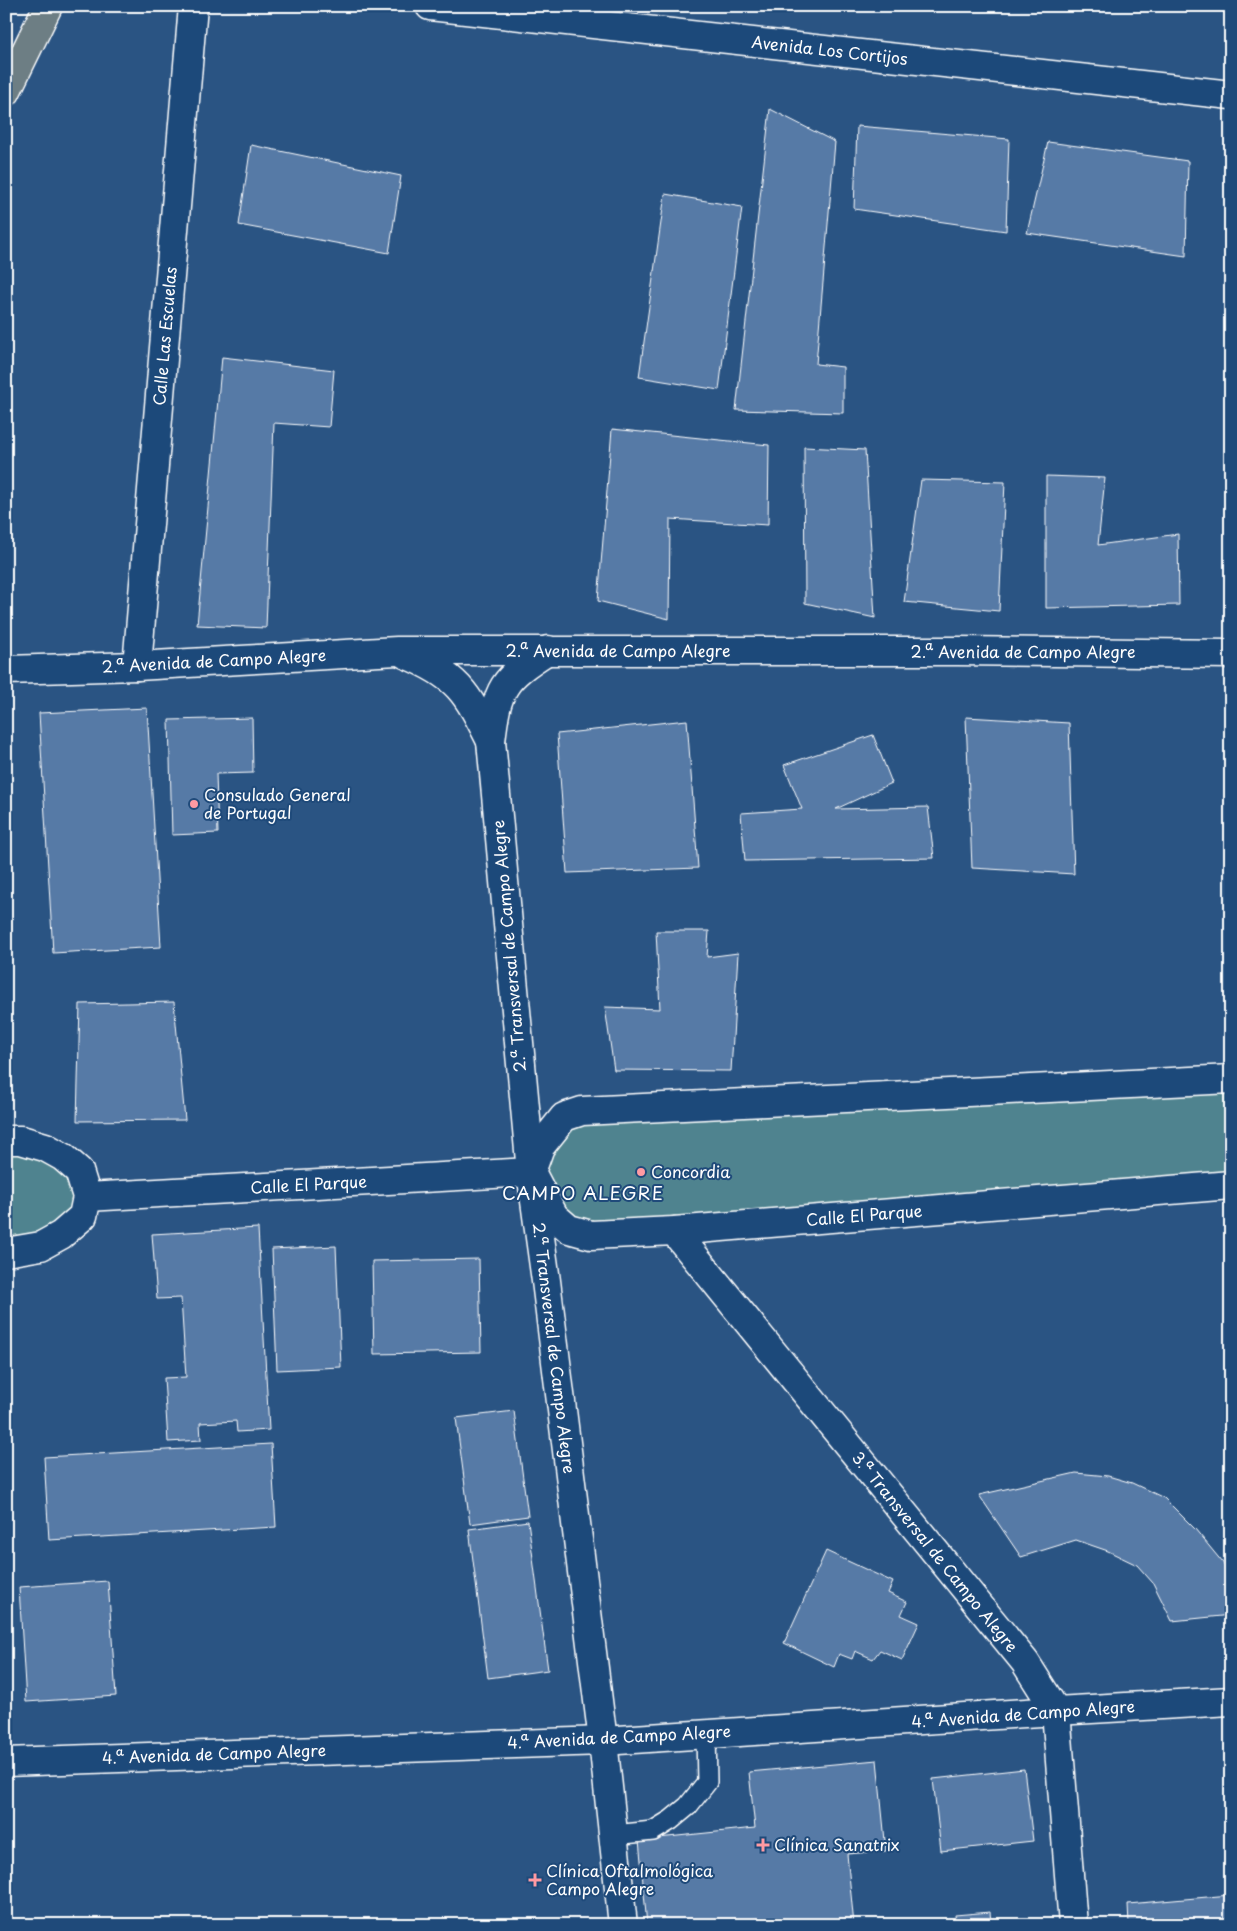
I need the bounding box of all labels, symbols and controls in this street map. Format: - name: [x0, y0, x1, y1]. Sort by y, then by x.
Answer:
- street label: Avenida Los Cortijos: [750, 29, 909, 70]
- street label: Calle Las Escuelas: [146, 266, 182, 406]
- street label: 2.ª Avenida de Campo Alegre: [506, 638, 730, 662]
- street label: 2.ª Avenida de Campo Alegre: [911, 639, 1135, 663]
- street label: 2.ª Avenida de Campo Alegre: [101, 642, 327, 678]
- place label: Consulado General de Portugal: [204, 782, 351, 824]
- marker: Consulado General de Portugal: [188, 798, 200, 810]
- street label: 2.ª Transversal de Campo Alegre: [485, 819, 531, 1073]
- place label: Concordia: [651, 1159, 730, 1183]
- marker: Concordia: [635, 1166, 647, 1178]
- street label: Calle El Parque: [250, 1168, 368, 1199]
- district label: CAMPO ALEGRE: [502, 1179, 664, 1206]
- street label: Calle El Parque: [805, 1198, 923, 1231]
- street label: 2.ª Transversal de Campo Alegre: [528, 1221, 582, 1475]
- street label: 3.ª Transversal de Campo Alegre: [847, 1446, 1024, 1657]
- street label: 4.ª Avenida de Campo Alegre: [910, 1693, 1136, 1733]
- street label: 4.ª Avenida de Campo Alegre: [506, 1718, 731, 1754]
- street label: 4.ª Avenida de Campo Alegre: [102, 1737, 326, 1769]
- place label: Clínica Sanatrix: [774, 1832, 899, 1856]
- marker: Clínica Sanatrix: [756, 1838, 770, 1852]
- place label: Clínica Oftalmológica Campo Alegre: [546, 1858, 713, 1900]
- marker: Clínica Oftalmológica Campo Alegre: [528, 1873, 542, 1887]

